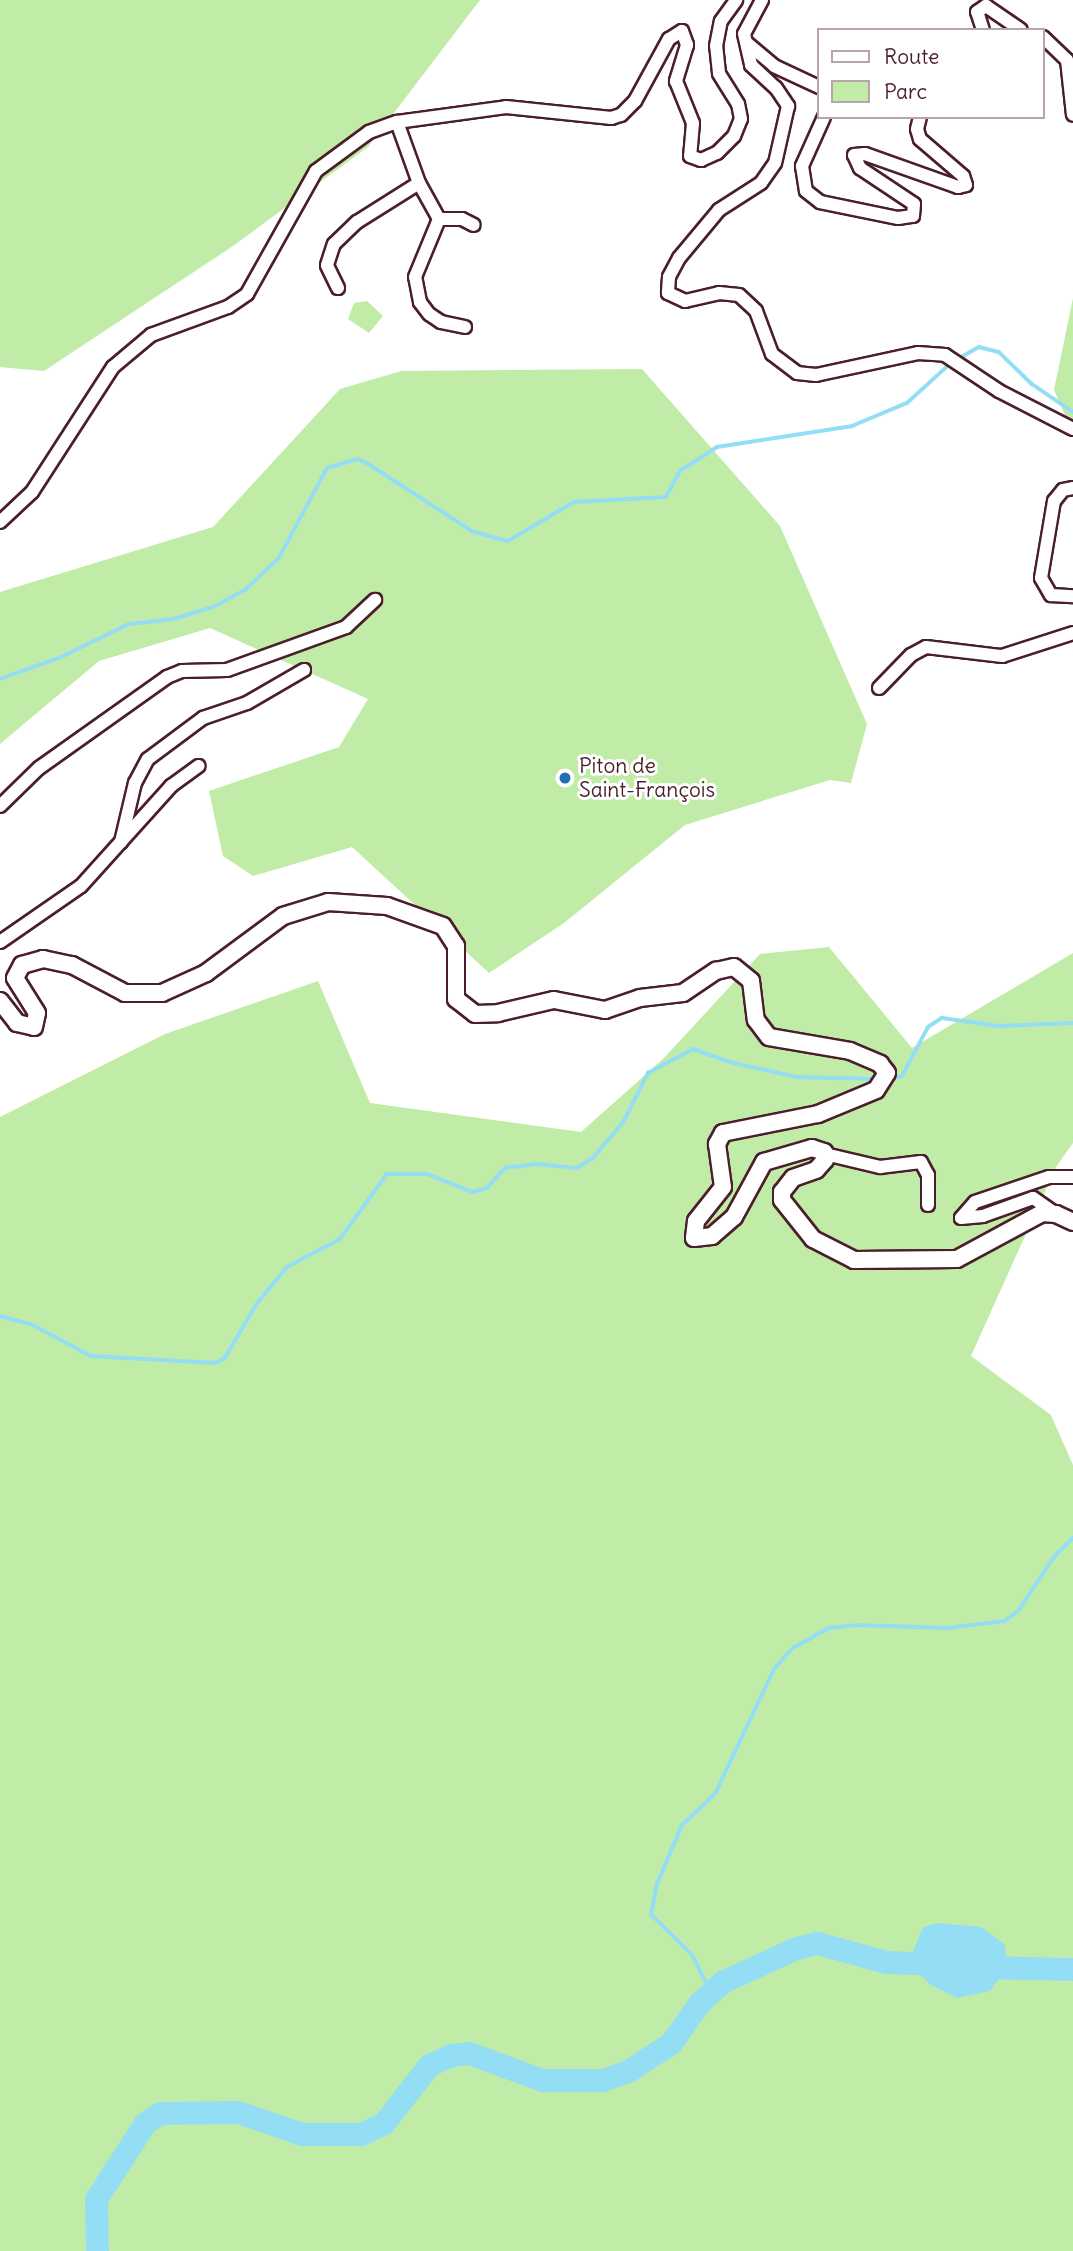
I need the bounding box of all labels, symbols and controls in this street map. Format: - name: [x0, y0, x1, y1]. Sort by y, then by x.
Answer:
- legend: [818, 28, 1045, 119]
- text: Route: [884, 43, 939, 70]
- text: Parc: [884, 78, 927, 105]
- place label: Piton de Saint-François: [579, 753, 715, 803]
- marker: Piton de Saint-François: [557, 770, 573, 786]

